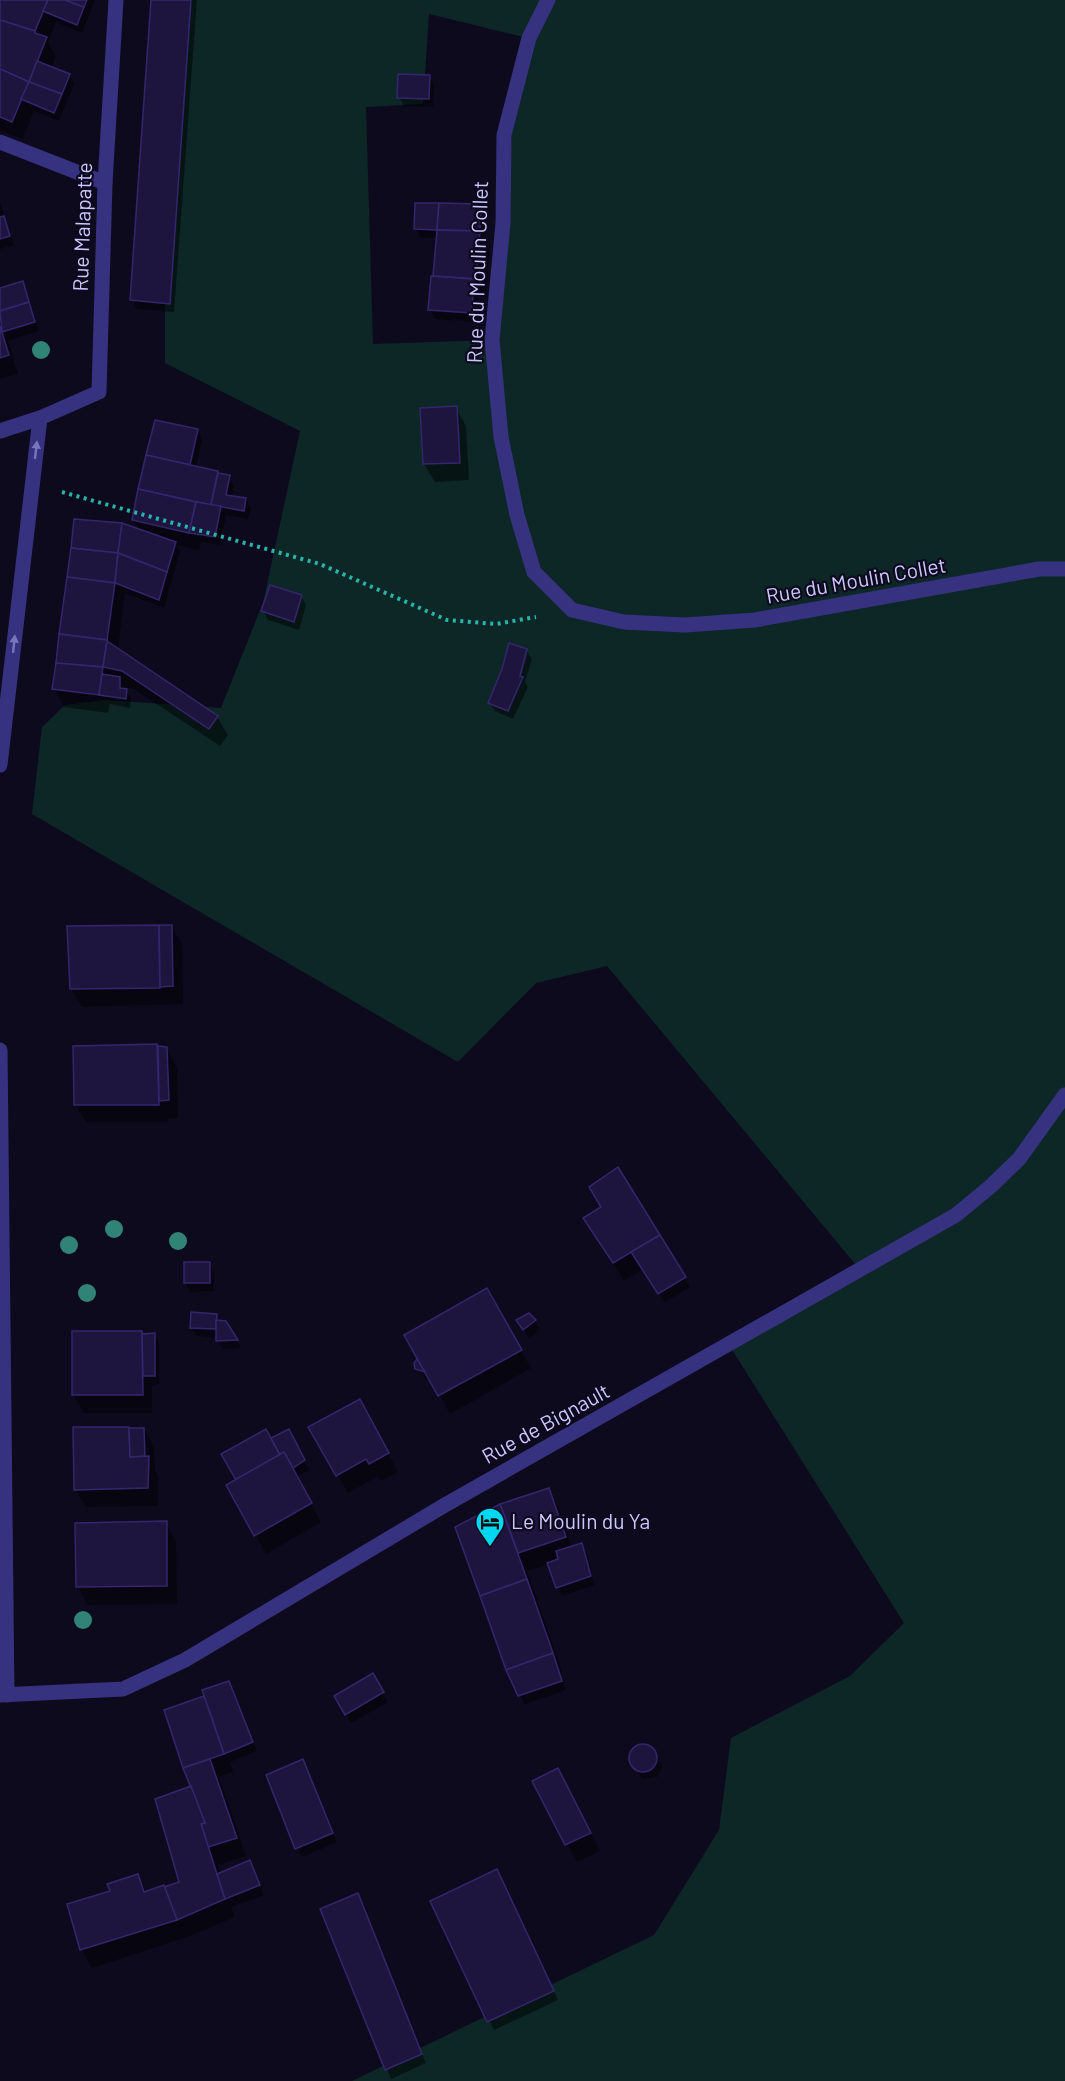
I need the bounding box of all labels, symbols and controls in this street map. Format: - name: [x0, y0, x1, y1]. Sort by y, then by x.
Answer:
- street label: Rue Malapatte: [67, 162, 96, 292]
- street label: Rue du Moulin Collet: [461, 180, 492, 364]
- one-way arrow: [31, 441, 41, 460]
- street label: Rue du Moulin Collet: [764, 551, 948, 608]
- one-way arrow: [9, 635, 19, 654]
- street label: Rue de Bignault: [477, 1377, 613, 1468]
- hotel icon: Le Moulin du Ya: [474, 1506, 506, 1548]
- place label: Le Moulin du Ya: [511, 1508, 650, 1533]

